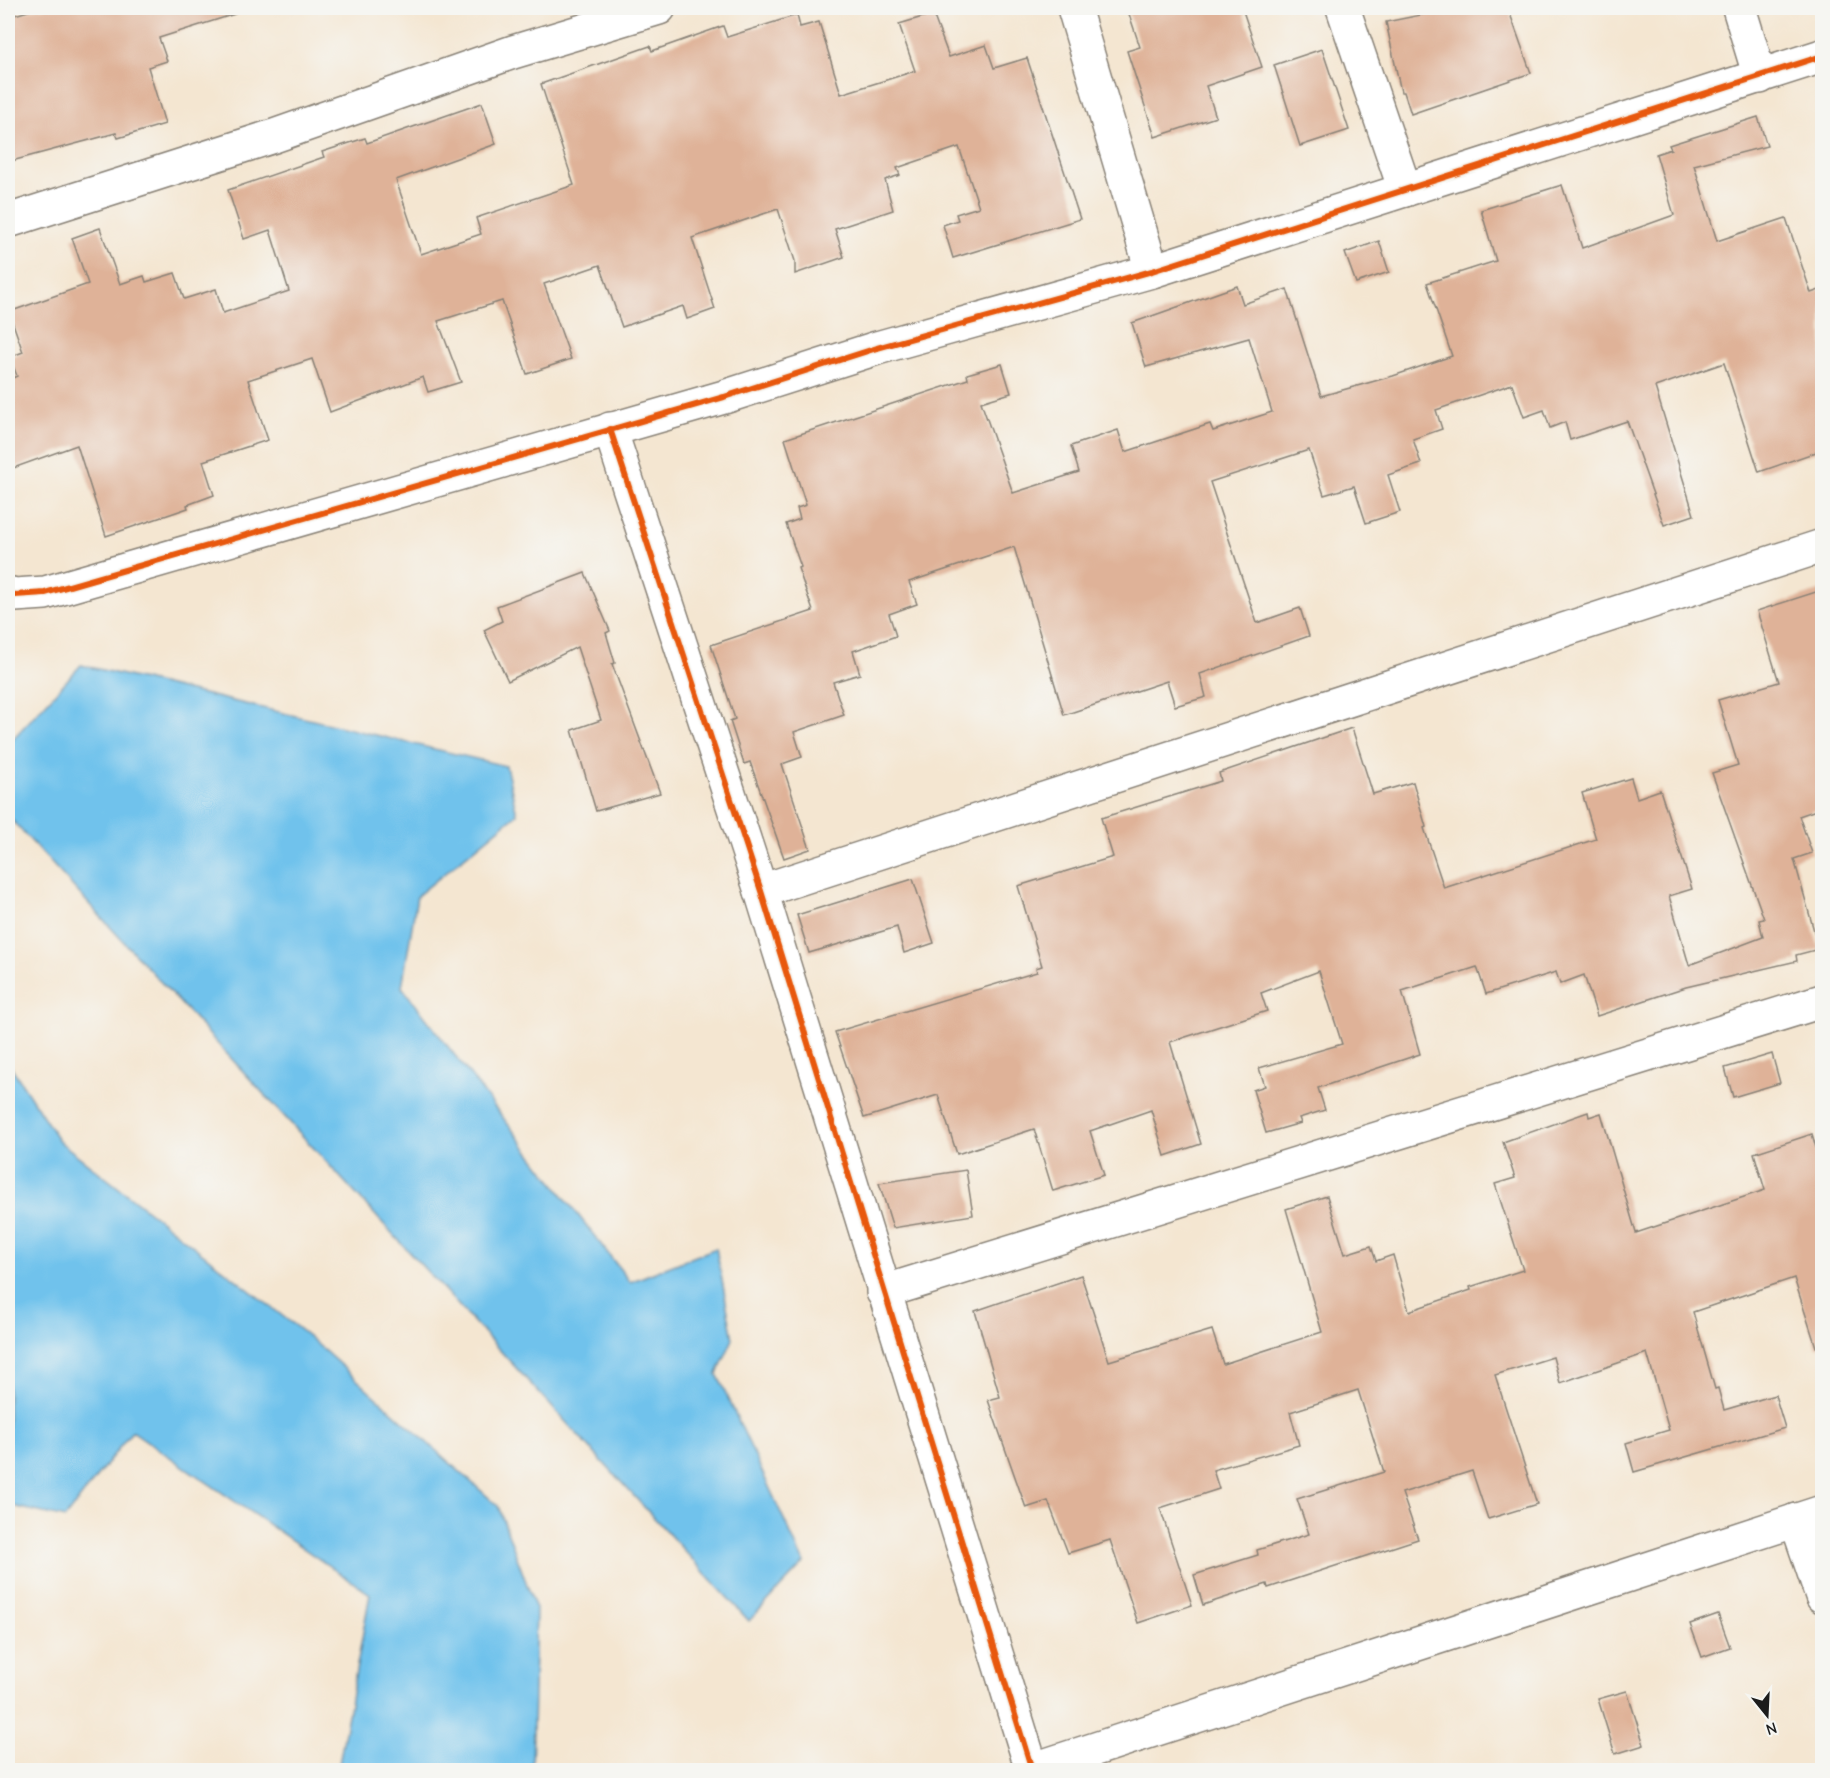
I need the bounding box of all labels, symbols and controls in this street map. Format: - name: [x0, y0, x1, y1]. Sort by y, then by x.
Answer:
- north arrow: [1737, 1685, 1797, 1745]
- text: N: [1764, 1718, 1779, 1738]

